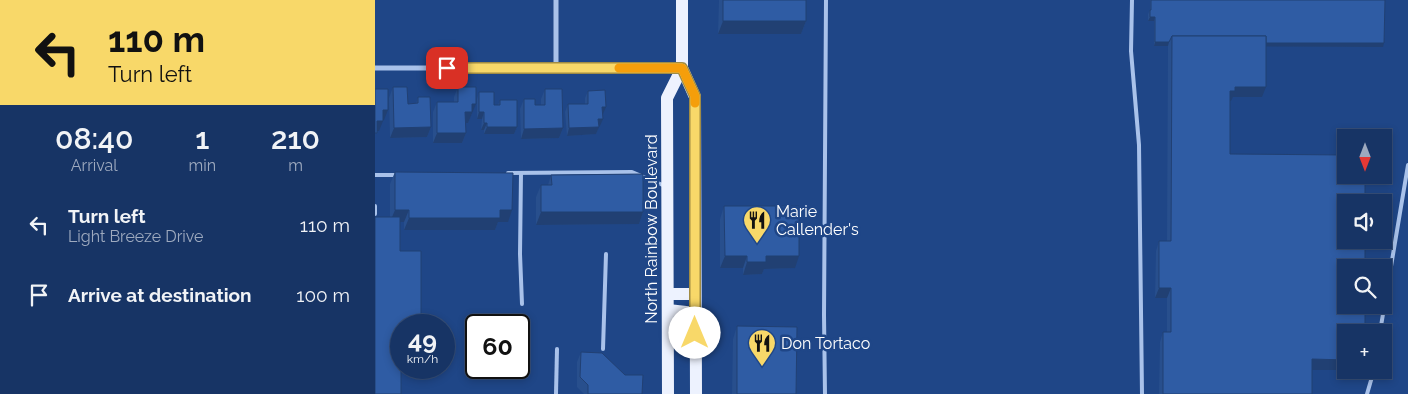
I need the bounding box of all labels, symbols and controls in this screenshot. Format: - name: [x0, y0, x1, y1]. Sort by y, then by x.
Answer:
- text: 110 m: [108, 19, 205, 60]
- icon: left: [25, 20, 90, 85]
- pin: [426, 47, 468, 89]
- icon: arrive: [433, 54, 461, 82]
- text: Turn left: [108, 61, 192, 87]
- text: 08:40: [55, 121, 133, 156]
- text: 1: [195, 121, 209, 156]
- text: 210: [271, 121, 320, 156]
- north arrow: [1337, 129, 1393, 184]
- map controls: [1337, 129, 1392, 379]
- street label: North Rainbow Boulevard: [642, 134, 661, 324]
- text: Arrival: [71, 156, 118, 175]
- text: min: [188, 156, 216, 175]
- text: m: [288, 156, 303, 175]
- button: sound: [1337, 194, 1392, 249]
- place label: Marie Callender's: [776, 202, 859, 239]
- text: Turn left: [68, 205, 145, 227]
- restaurant icon: Marie Callender's: [742, 205, 772, 244]
- icon: left: [25, 211, 53, 239]
- text: 110 m: [300, 214, 350, 236]
- text: Light Breeze Drive: [68, 227, 203, 246]
- button: search: [1337, 259, 1392, 314]
- icon: arrive: [25, 281, 53, 309]
- text: Arrive at destination: [68, 284, 252, 306]
- text: 100 m: [296, 284, 350, 306]
- position arrow: [668, 306, 720, 358]
- speed limit sign: 60: [465, 314, 530, 379]
- button: +: [1337, 324, 1392, 379]
- text: 49: [408, 325, 437, 355]
- restaurant icon: Don Tortaco: [747, 328, 777, 367]
- place label: Don Tortaco: [781, 334, 870, 353]
- text: km/h: [407, 352, 438, 366]

